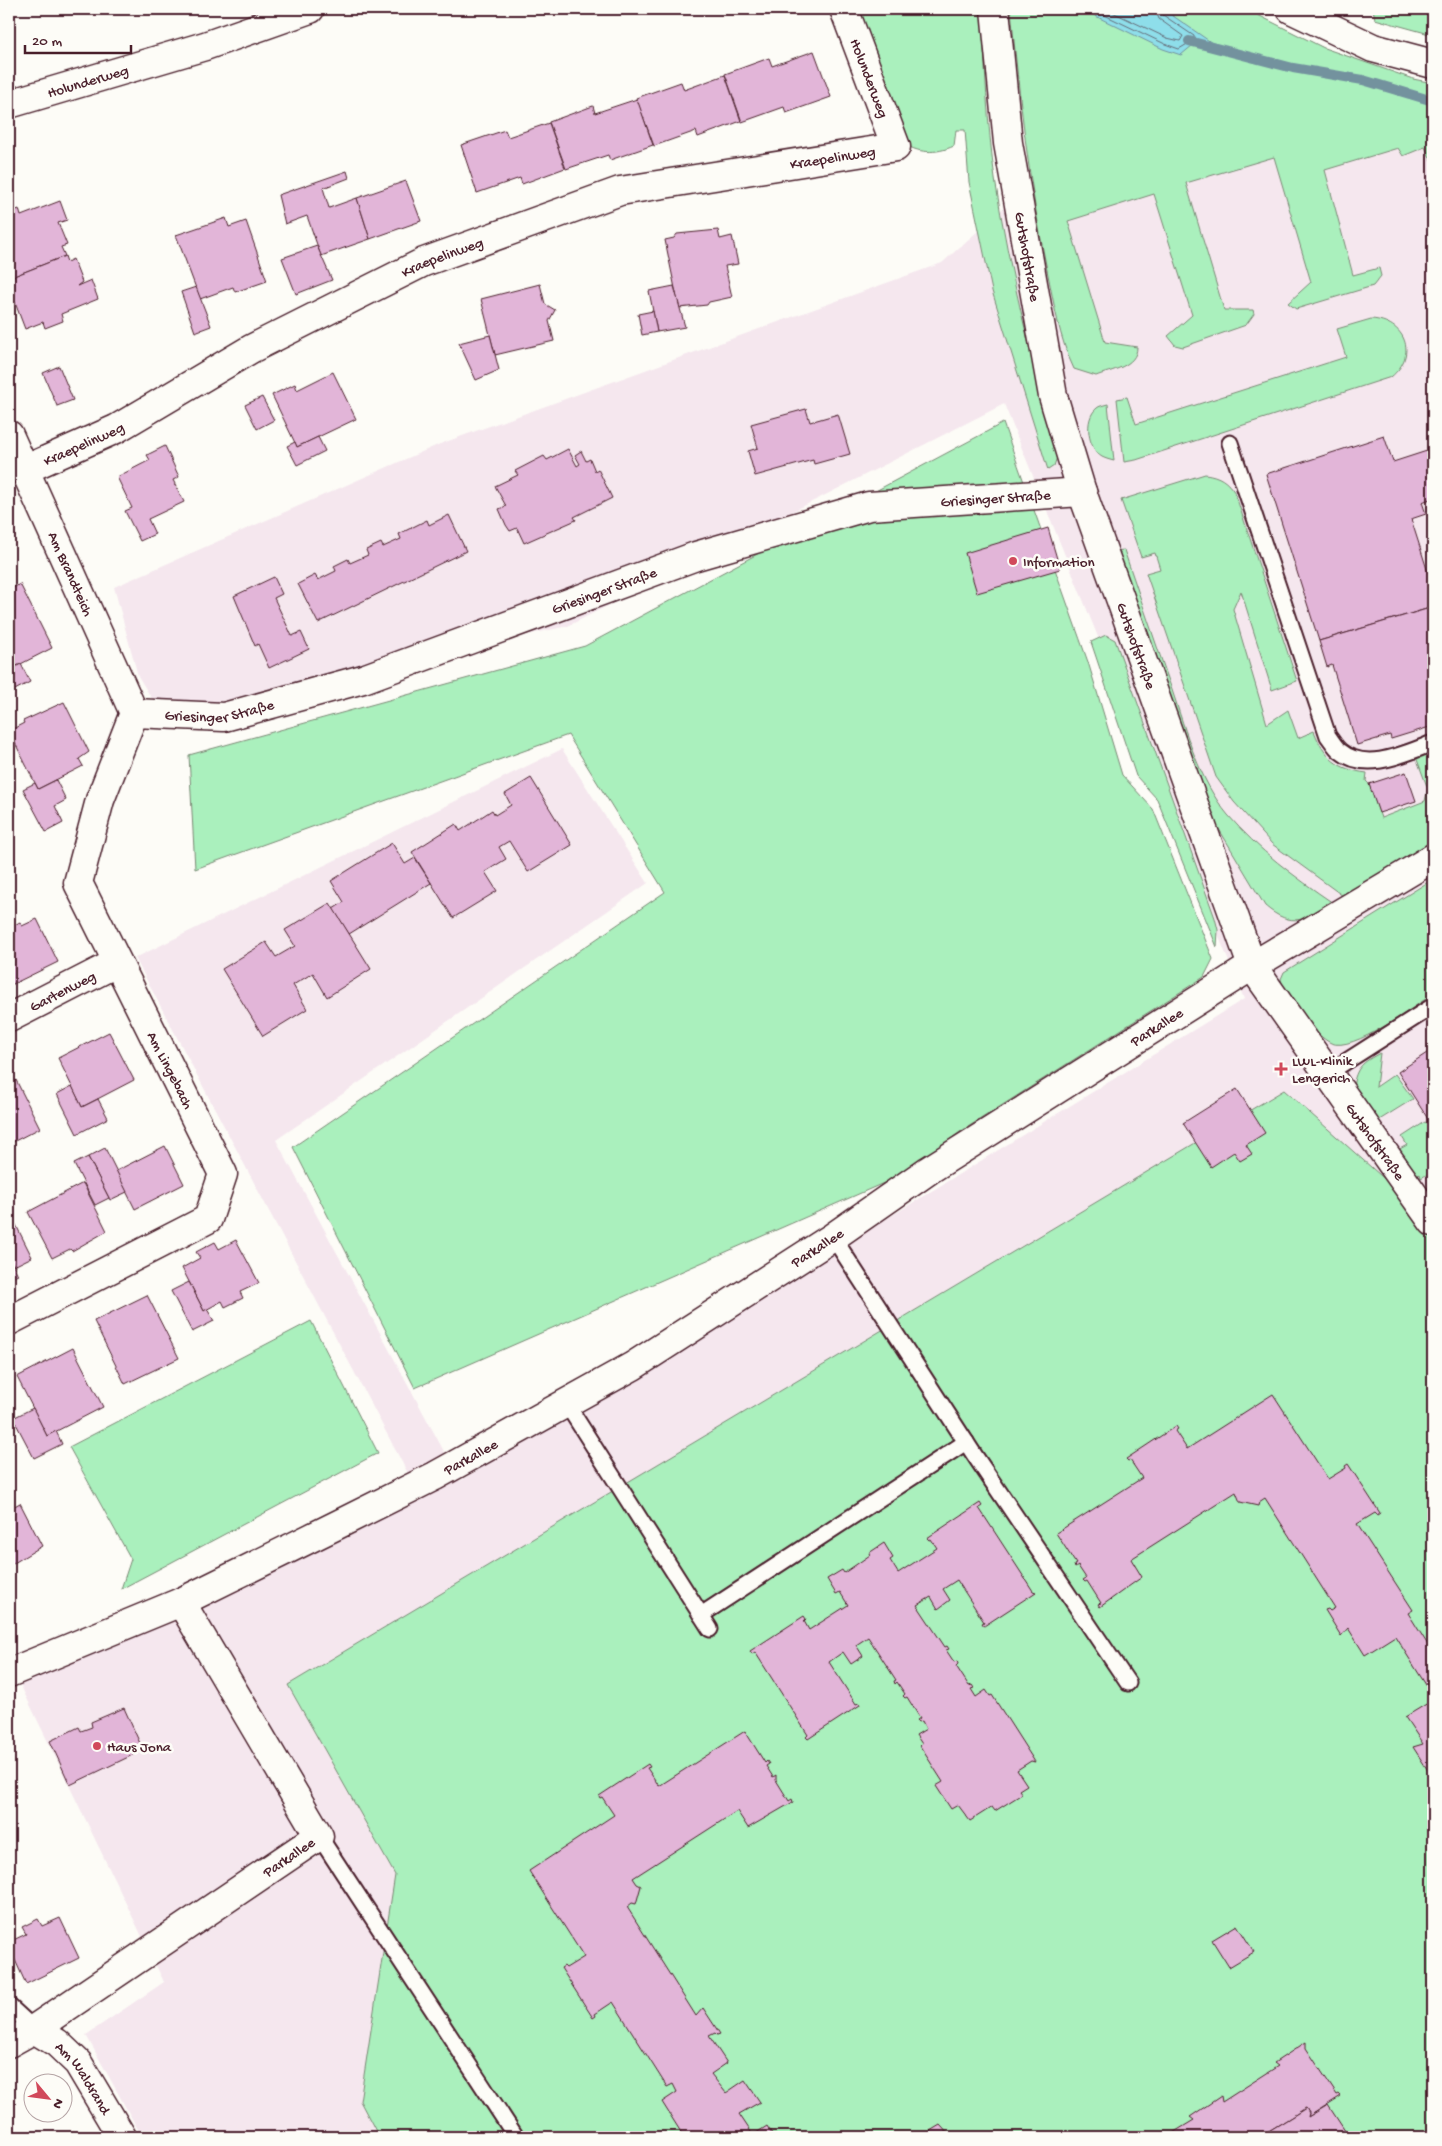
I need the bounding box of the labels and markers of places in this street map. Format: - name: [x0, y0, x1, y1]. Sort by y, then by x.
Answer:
- place label: Information: [1023, 554, 1095, 572]
- marker: Information: [1007, 555, 1019, 567]
- place label: LWL-Klinik Lengerich: [1292, 1053, 1354, 1088]
- marker: LWL-Klinik Lengerich: [1274, 1062, 1288, 1076]
- place label: Haus Jona: [107, 1739, 172, 1757]
- marker: Haus Jona: [91, 1740, 103, 1752]

